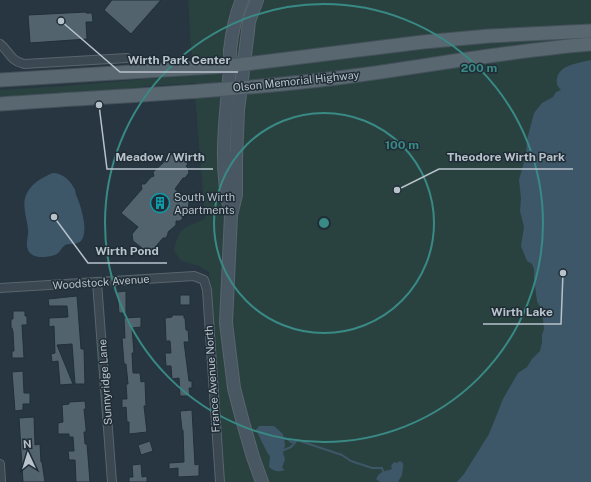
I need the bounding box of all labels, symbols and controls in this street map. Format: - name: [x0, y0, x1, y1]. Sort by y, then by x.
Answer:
- callout: Wirth Park Center: [120, 48, 238, 72]
- text: Wirth Park Center: [128, 53, 230, 67]
- text: 200 m: [461, 61, 497, 75]
- street label: Olson Memorial Highway: [232, 68, 360, 94]
- text: 100 m: [385, 138, 419, 152]
- callout: Meadow / Wirth: [107, 145, 213, 169]
- callout: Theodore Wirth Park: [439, 145, 573, 169]
- text: Meadow / Wirth: [115, 150, 205, 164]
- text: Theodore Wirth Park: [447, 150, 565, 164]
- place label: South Wirth Apartments: [174, 191, 235, 216]
- building icon: South Wirth Apartments: [149, 192, 171, 214]
- centre of rings: [317, 216, 331, 230]
- callout: Wirth Pond: [88, 239, 167, 263]
- text: Wirth Pond: [95, 244, 159, 258]
- street label: Woodstock Avenue: [52, 273, 150, 291]
- callout: Wirth Lake: [483, 300, 561, 324]
- text: Wirth Lake: [491, 305, 553, 319]
- street label: France Avenue North: [202, 325, 222, 433]
- street label: Sunnyridge Lane: [96, 339, 114, 425]
- north arrow: [8, 434, 48, 474]
- text: N: [23, 438, 32, 450]

